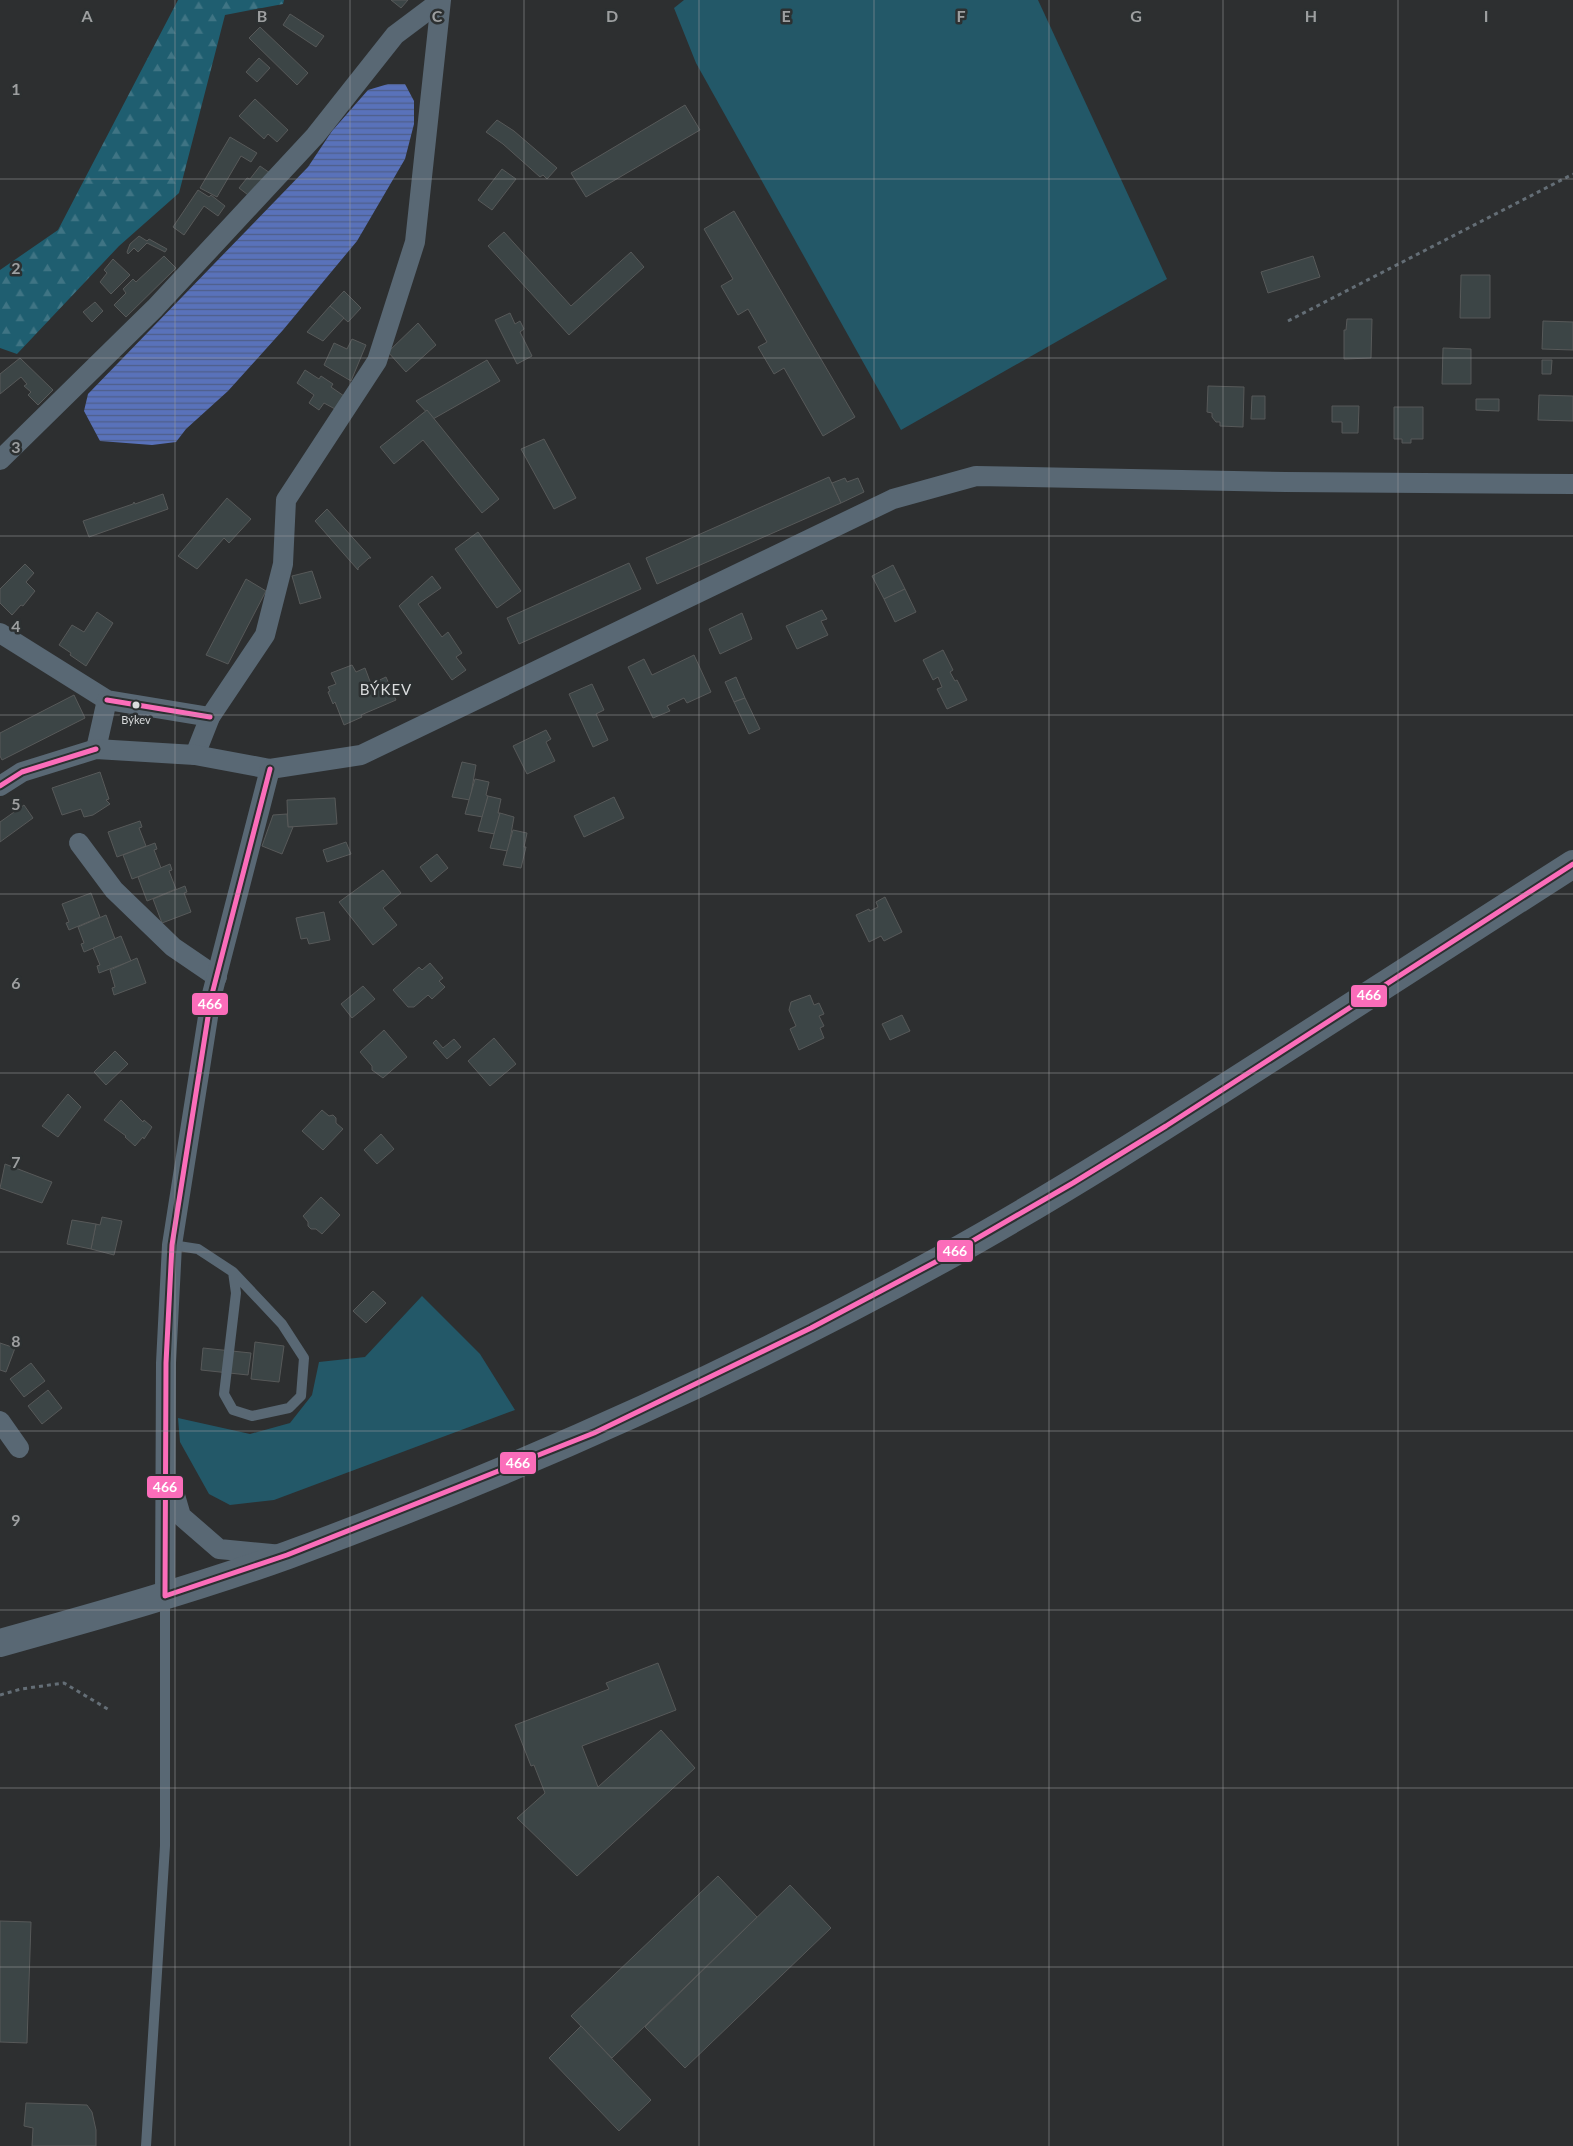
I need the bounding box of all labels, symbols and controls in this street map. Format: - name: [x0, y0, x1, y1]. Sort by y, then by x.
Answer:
- text: A: [80, 6, 93, 25]
- text: B: [257, 6, 267, 25]
- text: C: [432, 6, 443, 25]
- text: D: [606, 6, 618, 25]
- text: E: [781, 6, 791, 25]
- text: F: [956, 6, 966, 25]
- text: G: [1130, 6, 1142, 25]
- text: H: [1305, 6, 1317, 25]
- text: I: [1484, 6, 1488, 25]
- text: 1: [11, 79, 21, 98]
- text: 2: [11, 258, 21, 277]
- text: 3: [11, 437, 21, 456]
- text: 4: [11, 616, 21, 635]
- district label: BÝKEV: [360, 680, 412, 698]
- marker: Býkev: [131, 700, 141, 710]
- place label: Býkev: [121, 713, 151, 726]
- text: 5: [11, 794, 21, 813]
- text: 6: [11, 973, 21, 992]
- line badge: 466: [1350, 984, 1388, 1008]
- text: 466: [1357, 986, 1381, 1003]
- line badge: 466: [191, 992, 229, 1016]
- text: 466: [198, 995, 222, 1012]
- text: 7: [11, 1152, 21, 1171]
- line badge: 466: [936, 1239, 974, 1263]
- text: 466: [943, 1242, 967, 1259]
- text: 8: [11, 1331, 21, 1350]
- line badge: 466: [499, 1451, 537, 1475]
- text: 466: [506, 1454, 530, 1471]
- line badge: 466: [146, 1475, 184, 1499]
- text: 466: [153, 1478, 177, 1495]
- text: 9: [11, 1510, 21, 1529]

